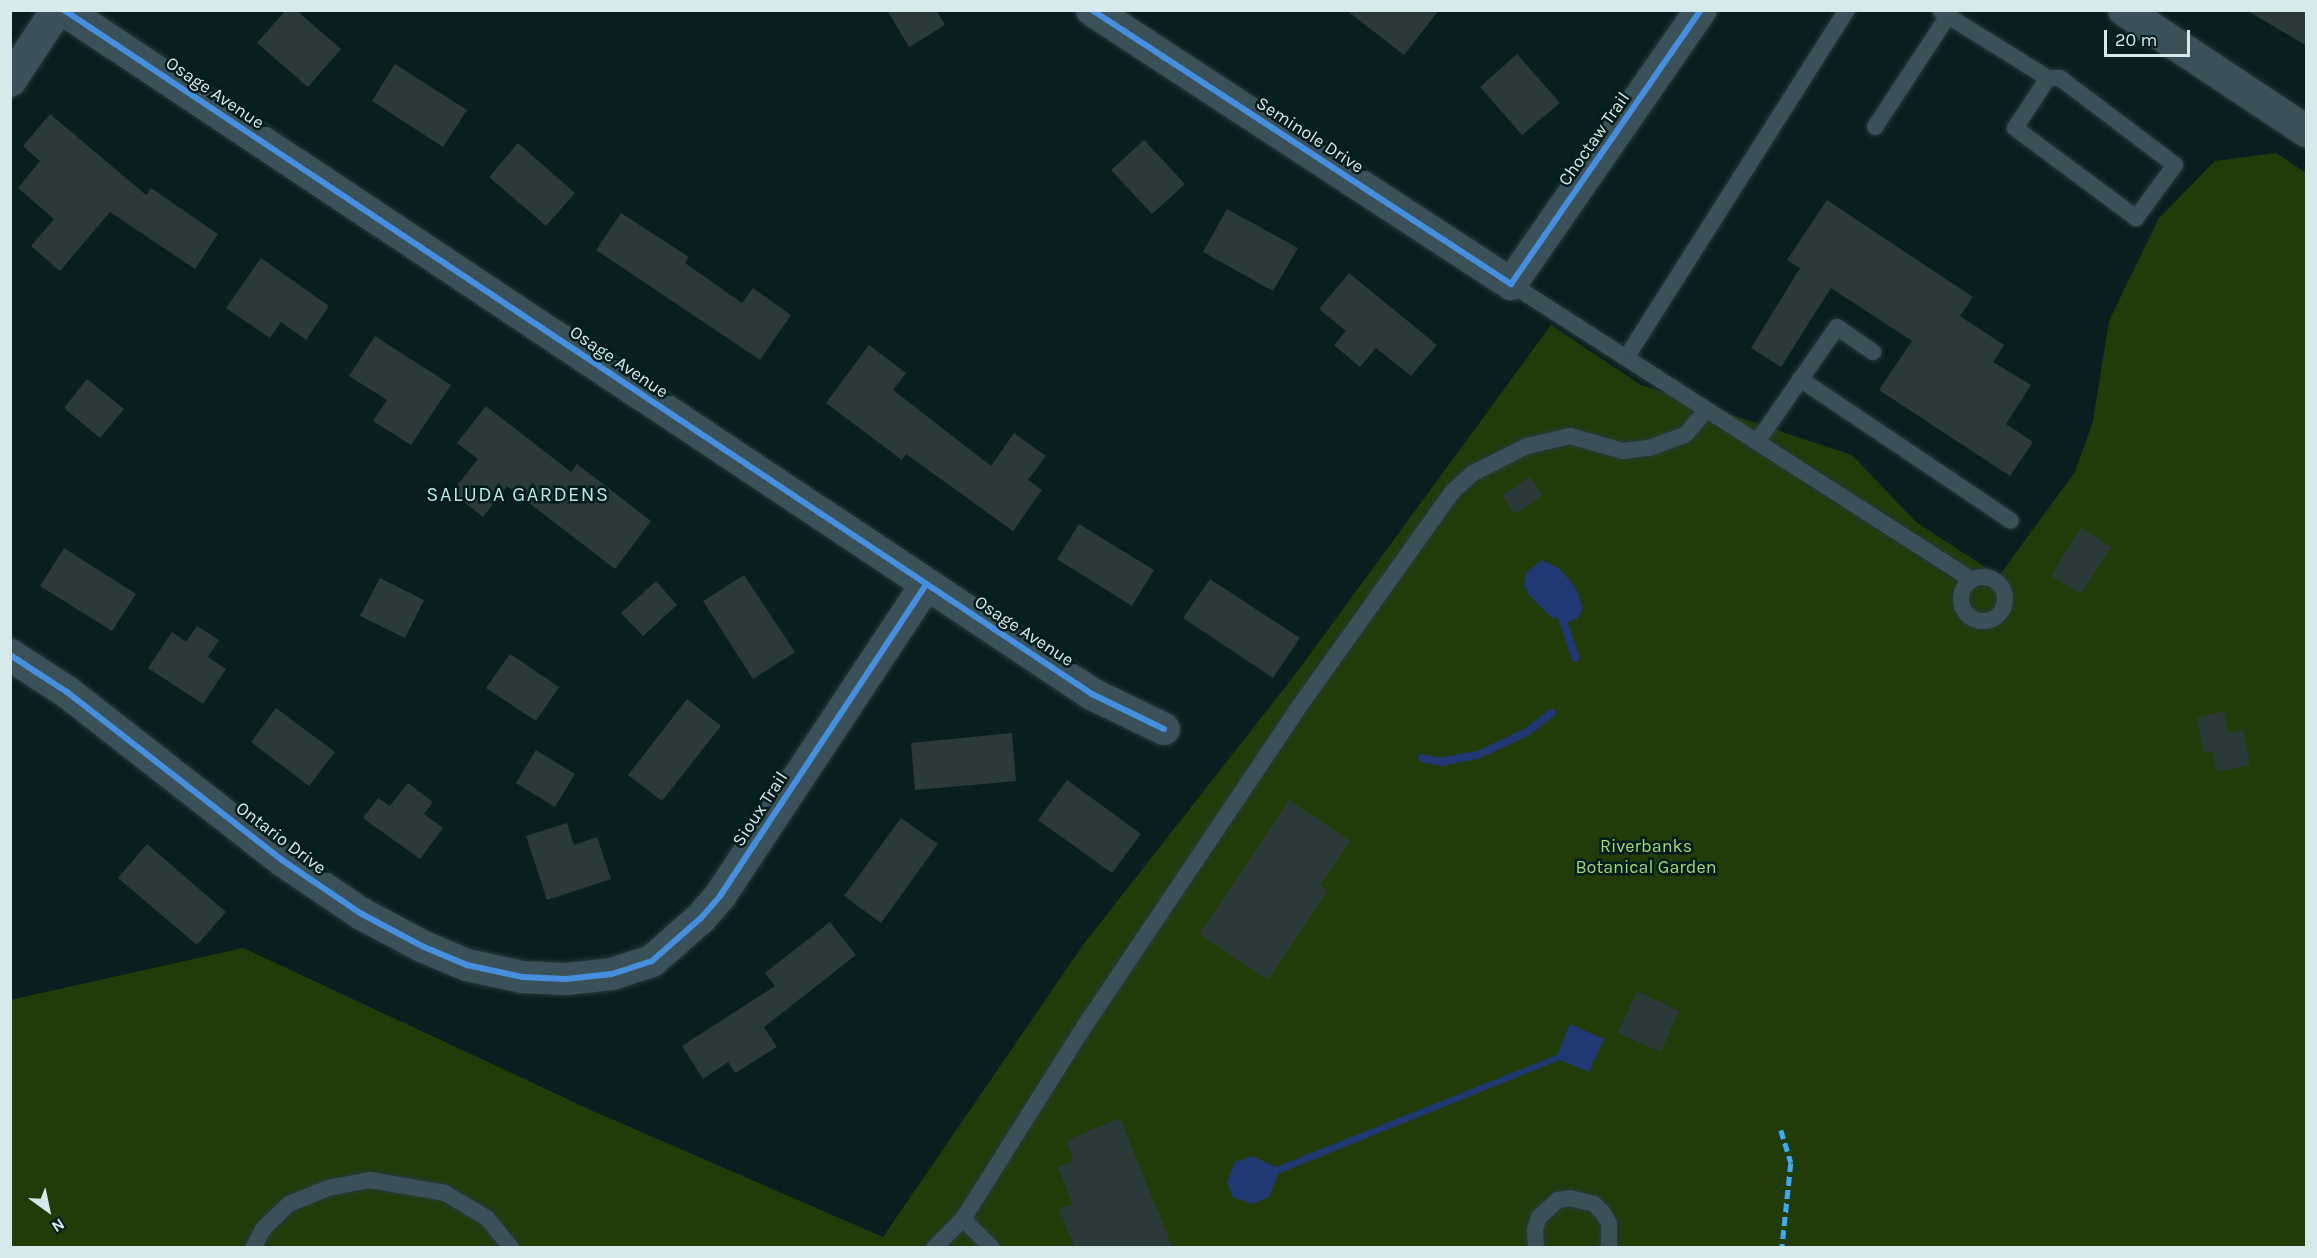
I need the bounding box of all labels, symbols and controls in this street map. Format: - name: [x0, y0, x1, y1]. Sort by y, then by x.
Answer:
- scale bar: [2107, 18, 2192, 56]
- text: 20 m: [2115, 29, 2157, 51]
- street label: Osage Avenue: [162, 52, 268, 134]
- street label: Choctaw Trail: [1554, 88, 1634, 190]
- street label: Seminole Drive: [1252, 92, 1368, 178]
- street label: Osage Avenue: [566, 321, 672, 403]
- district label: SALUDA GARDENS: [426, 482, 610, 506]
- street label: Osage Avenue: [970, 591, 1078, 671]
- street label: Sioux Trail: [728, 767, 792, 851]
- street label: Ontario Drive: [232, 797, 330, 879]
- park label: Riverbanks Botanical Garden: [1575, 836, 1717, 878]
- north arrow: [18, 1180, 78, 1240]
- text: N: [48, 1214, 68, 1237]

